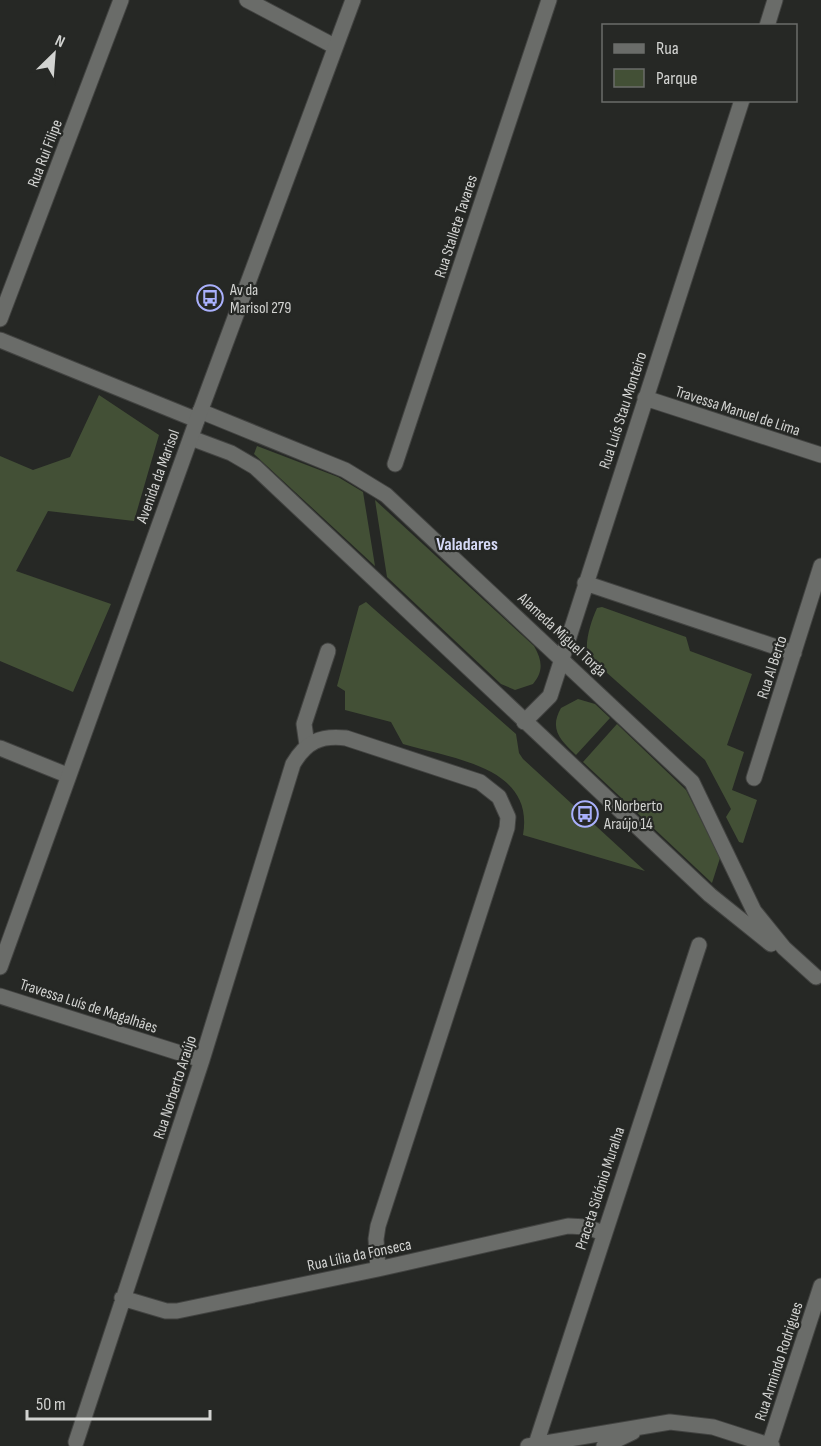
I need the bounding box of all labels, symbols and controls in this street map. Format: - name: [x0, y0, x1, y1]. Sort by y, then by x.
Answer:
- north arrow: [24, 24, 84, 84]
- legend: [602, 24, 797, 102]
- text: N: [52, 31, 68, 52]
- text: Rua: [656, 38, 679, 59]
- text: Parque: [656, 68, 697, 89]
- street label: Rua Rui Filipe: [24, 117, 67, 190]
- street label: Rua Stallete Tavares: [431, 173, 482, 280]
- place label: Av da Marisol 279: [229, 281, 291, 318]
- bus stop icon: Av da Marisol 279: [195, 283, 225, 313]
- street label: Rua Luís Stau Monteiro: [596, 350, 651, 471]
- street label: Travessa Manuel de Lima: [673, 382, 802, 441]
- street label: Avenida da Marisol: [132, 427, 184, 527]
- district label: Valadares: [436, 534, 498, 555]
- street label: Alameda Miguel Torga: [513, 588, 610, 681]
- street label: Rua Al Berto: [753, 634, 792, 701]
- place label: R Norberto Araújo 14: [603, 797, 663, 834]
- bus stop icon: R Norberto Araújo 14: [570, 799, 600, 829]
- street label: Travessa Luís de Magalhães: [17, 975, 160, 1038]
- street label: Rua Norberto Araújo: [150, 1033, 201, 1142]
- street label: Praceta Sidónio Muralha: [572, 1125, 629, 1252]
- street label: Rua Lília da Fonseca: [306, 1235, 413, 1276]
- street label: Rua Armindo Rodrigues: [751, 1299, 808, 1423]
- scale bar: [27, 1383, 210, 1421]
- text: 50 m: [36, 1394, 66, 1415]

